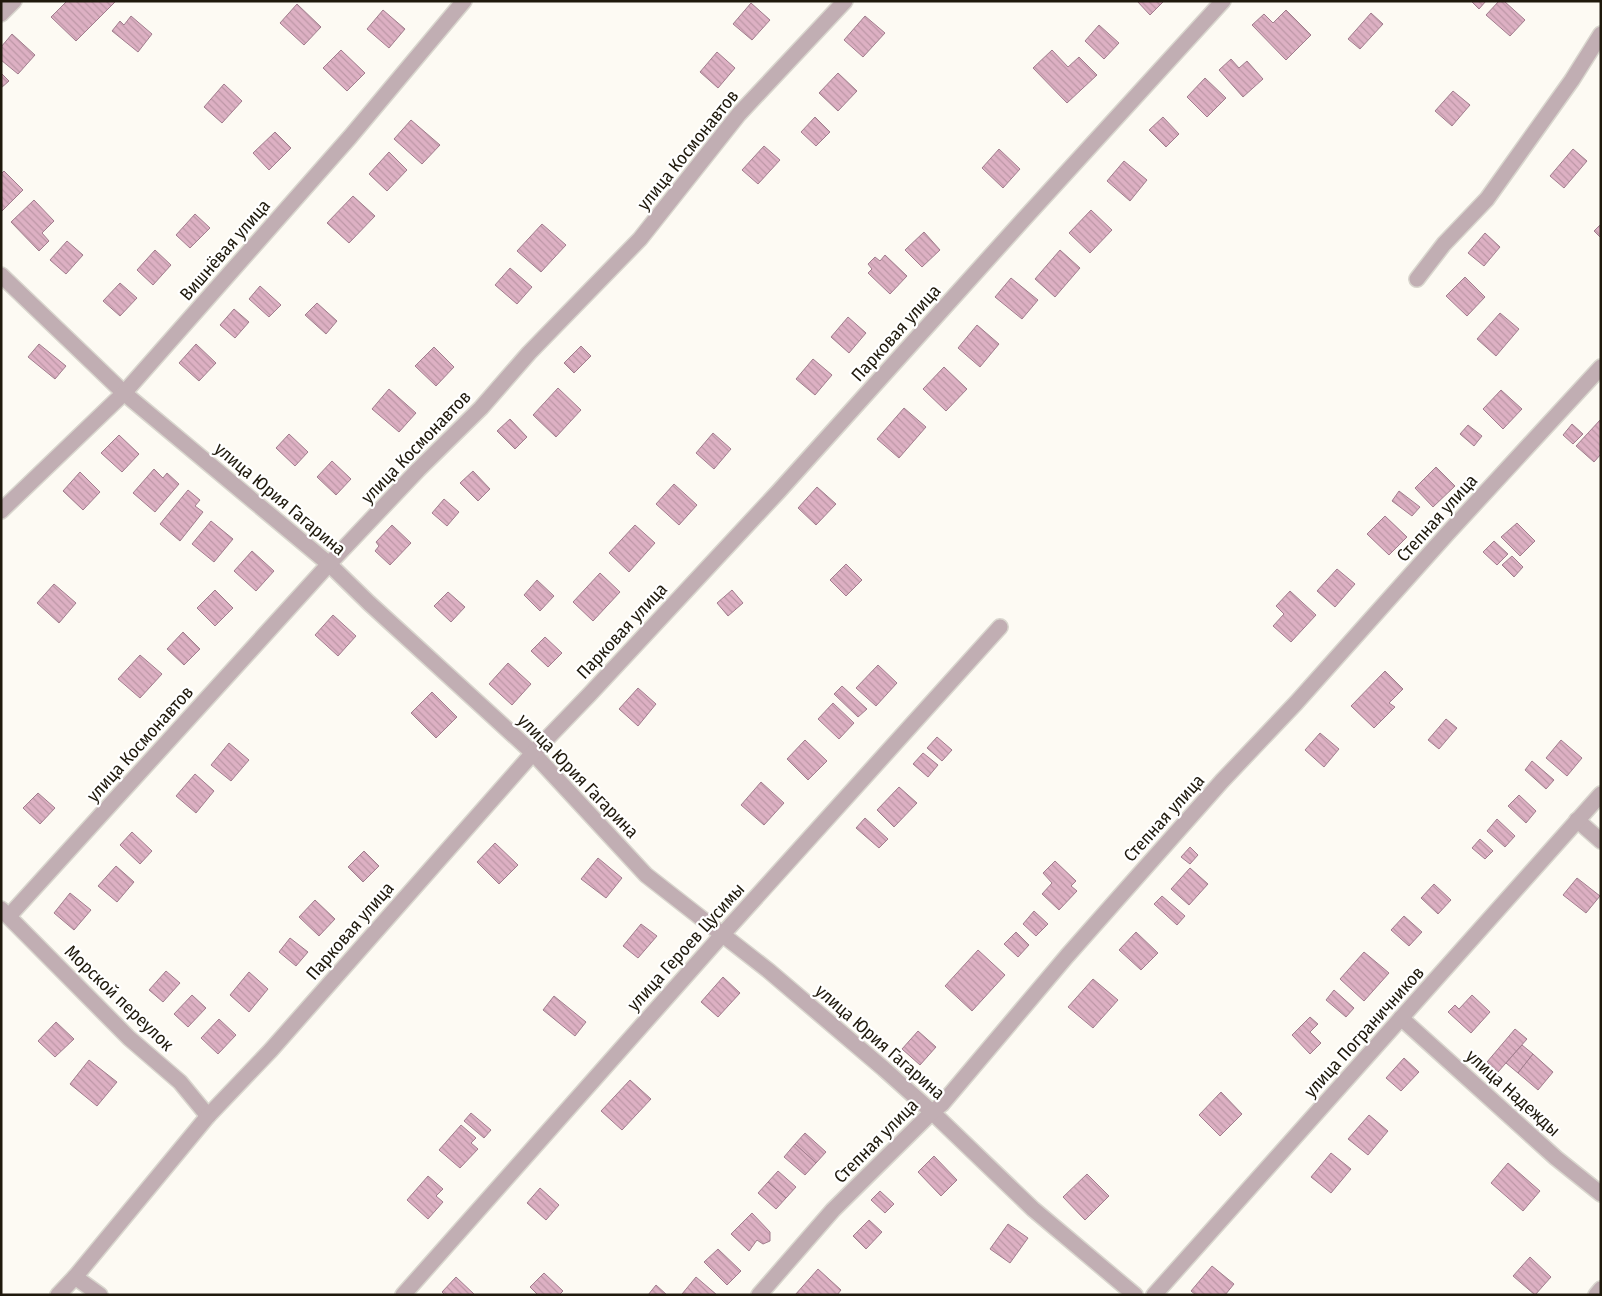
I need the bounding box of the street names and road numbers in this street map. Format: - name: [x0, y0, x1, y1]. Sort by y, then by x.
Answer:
- street label: улица Космонавтов: [633, 85, 743, 215]
- street label: Вишнёвая улица: [175, 195, 275, 305]
- street label: Парковая улица: [847, 280, 945, 386]
- street label: улица Космонавтов: [356, 386, 476, 508]
- street label: улица Юрия Гагарина: [210, 438, 350, 560]
- street label: Степная улица: [1392, 470, 1482, 566]
- street label: Парковая улица: [572, 578, 672, 683]
- street label: улица Космонавтов: [82, 681, 198, 807]
- street label: улица Юрия Гагарина: [513, 709, 643, 843]
- street label: Степная улица: [1119, 770, 1209, 866]
- street label: Парковая улица: [301, 877, 399, 985]
- street label: улица Героев Цусимы: [623, 878, 749, 1016]
- street label: Морской переулок: [60, 940, 178, 1056]
- street label: улица Пограничников: [1299, 962, 1429, 1102]
- street label: улица Юрия Гагарина: [811, 980, 949, 1104]
- street label: улица Надежды: [1461, 1045, 1565, 1141]
- street label: Степная улица: [829, 1094, 923, 1188]

